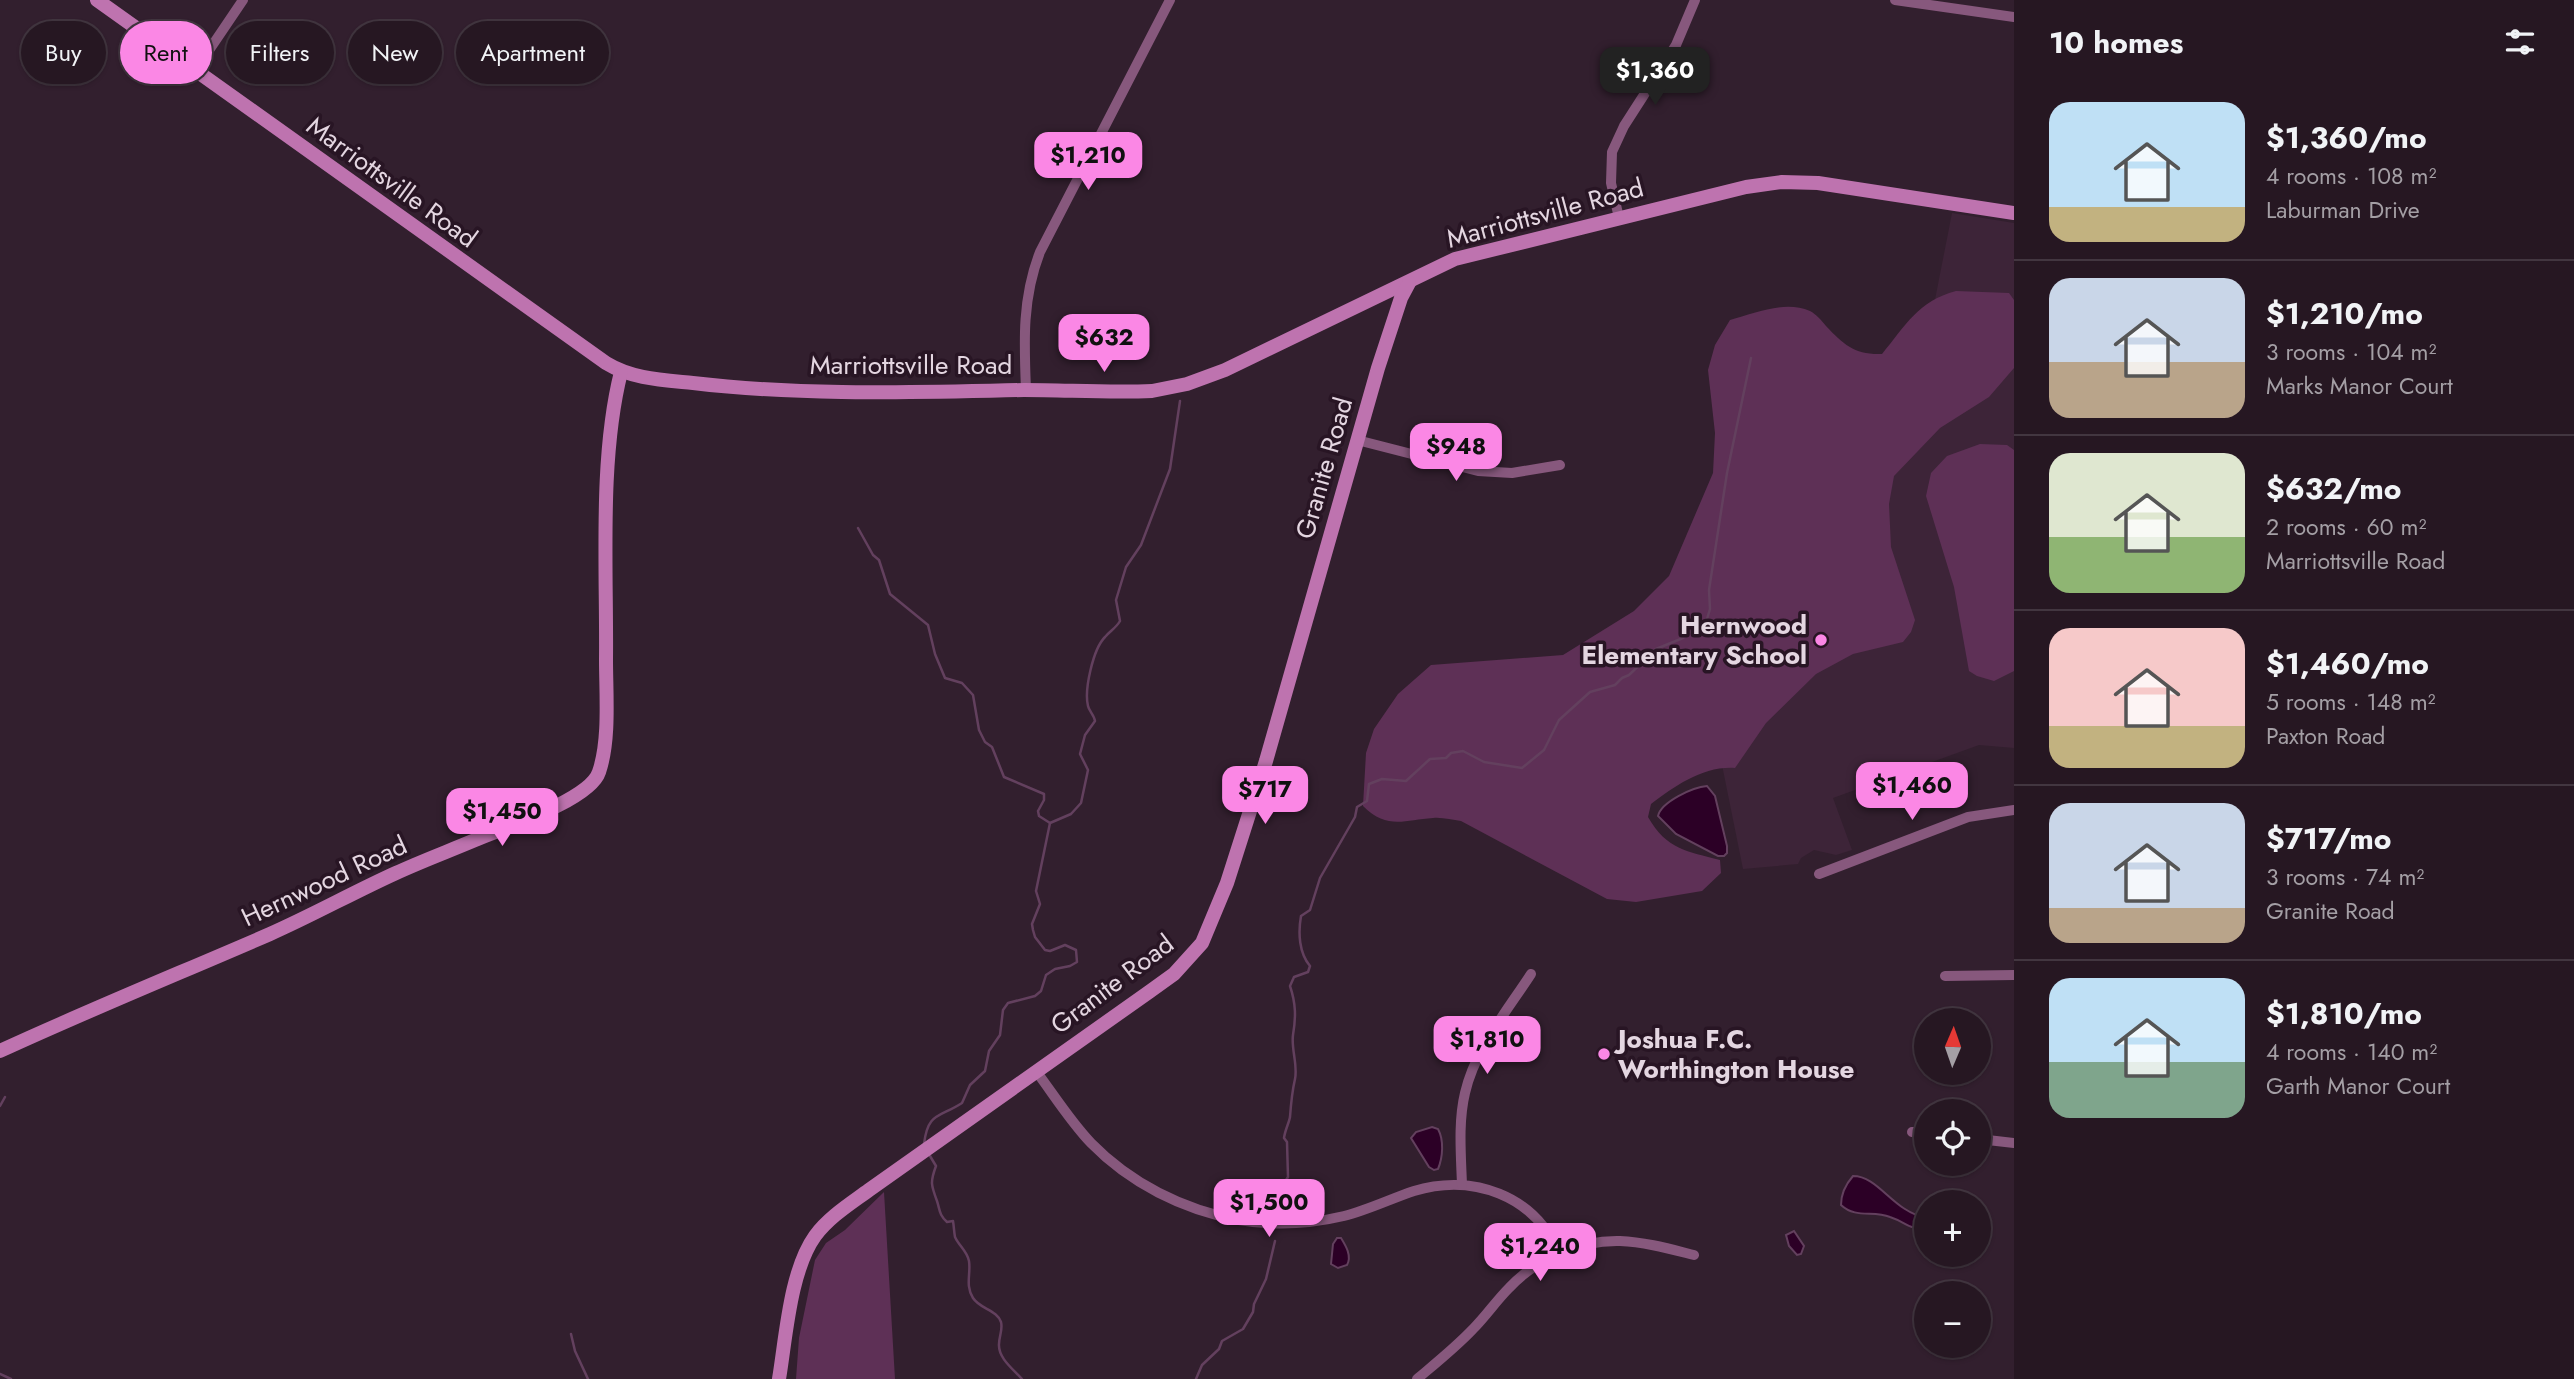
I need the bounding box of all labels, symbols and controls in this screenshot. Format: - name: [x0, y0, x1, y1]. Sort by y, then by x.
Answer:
- chip: Buy: [21, 21, 106, 84]
- chip: Rent: [120, 21, 212, 84]
- chip: Filters: [226, 21, 334, 84]
- chip: New: [348, 21, 442, 84]
- chip: Apartment: [456, 21, 609, 84]
- text: 10 homes: [2049, 21, 2183, 64]
- icon: filters: [2501, 23, 2539, 61]
- pin: $1,360: [1598, 48, 1712, 107]
- text: $1,360: [1616, 53, 1694, 87]
- street label: Marriottsville Road: [299, 107, 485, 257]
- text: $1,360/mo: [2266, 116, 2427, 159]
- icon: home: [2105, 130, 2189, 214]
- pin: $1,210: [1031, 132, 1145, 192]
- text: $1,210: [1050, 138, 1126, 172]
- text: 4 rooms · 108 m²: [2266, 159, 2436, 193]
- street label: Marriottsville Road: [1442, 168, 1648, 258]
- text: Laburman Drive: [2266, 193, 2420, 227]
- text: $1,210/mo: [2266, 292, 2423, 335]
- icon: home: [2105, 306, 2189, 390]
- pin: $632: [1063, 314, 1145, 374]
- text: $632: [1074, 320, 1134, 354]
- text: 3 rooms · 104 m²: [2266, 335, 2436, 369]
- street label: Marriottsville Road: [810, 346, 1012, 384]
- text: Marks Manor Court: [2266, 369, 2453, 403]
- street label: Granite Road: [1286, 393, 1362, 543]
- pin: $948: [1415, 424, 1497, 483]
- text: $948: [1426, 429, 1486, 463]
- text: $632/mo: [2266, 467, 2401, 510]
- icon: home: [2105, 481, 2189, 565]
- text: 2 rooms · 60 m²: [2266, 510, 2426, 544]
- text: Marriottsville Road: [2266, 544, 2445, 578]
- place label: Hernwood Elementary School: [1582, 606, 1807, 674]
- marker: Hernwood Elementary School: [1813, 632, 1829, 648]
- text: $1,460/mo: [2266, 642, 2429, 685]
- icon: home: [2105, 656, 2189, 740]
- text: 5 rooms · 148 m²: [2266, 685, 2436, 719]
- text: Paxton Road: [2266, 719, 2385, 753]
- pin: $1,460: [1855, 762, 1969, 822]
- pin: $717: [1224, 766, 1306, 826]
- text: $1,460: [1872, 768, 1952, 802]
- text: $717: [1238, 772, 1292, 806]
- pin: $1,450: [445, 788, 559, 848]
- text: $1,450: [462, 794, 542, 828]
- text: $717/mo: [2266, 817, 2392, 860]
- street label: Hernwood Road: [235, 826, 413, 936]
- icon: home: [2105, 831, 2189, 915]
- text: 3 rooms · 74 m²: [2266, 860, 2424, 894]
- text: Granite Road: [2266, 894, 2395, 928]
- street label: Granite Road: [1042, 925, 1182, 1043]
- text: $1,810/mo: [2266, 992, 2422, 1035]
- icon: home: [2105, 1006, 2189, 1090]
- north arrow: [1914, 1008, 1992, 1085]
- map controls: [1914, 1008, 1991, 1358]
- pin: $1,810: [1430, 1016, 1544, 1076]
- place label: Joshua F.C. Worthington House: [1613, 1020, 1855, 1088]
- text: $1,810: [1450, 1022, 1524, 1056]
- text: 4 rooms · 140 m²: [2266, 1035, 2437, 1069]
- marker: Joshua F.C. Worthington House: [1596, 1046, 1612, 1062]
- text: Garth Manor Court: [2266, 1069, 2450, 1103]
- button: locate: [1914, 1099, 1991, 1176]
- pin: $1,500: [1212, 1180, 1326, 1239]
- text: $1,500: [1230, 1185, 1308, 1219]
- button: +: [1914, 1190, 1991, 1267]
- pin: $1,240: [1483, 1224, 1597, 1283]
- text: $1,240: [1500, 1229, 1580, 1263]
- button: −: [1914, 1281, 1991, 1358]

